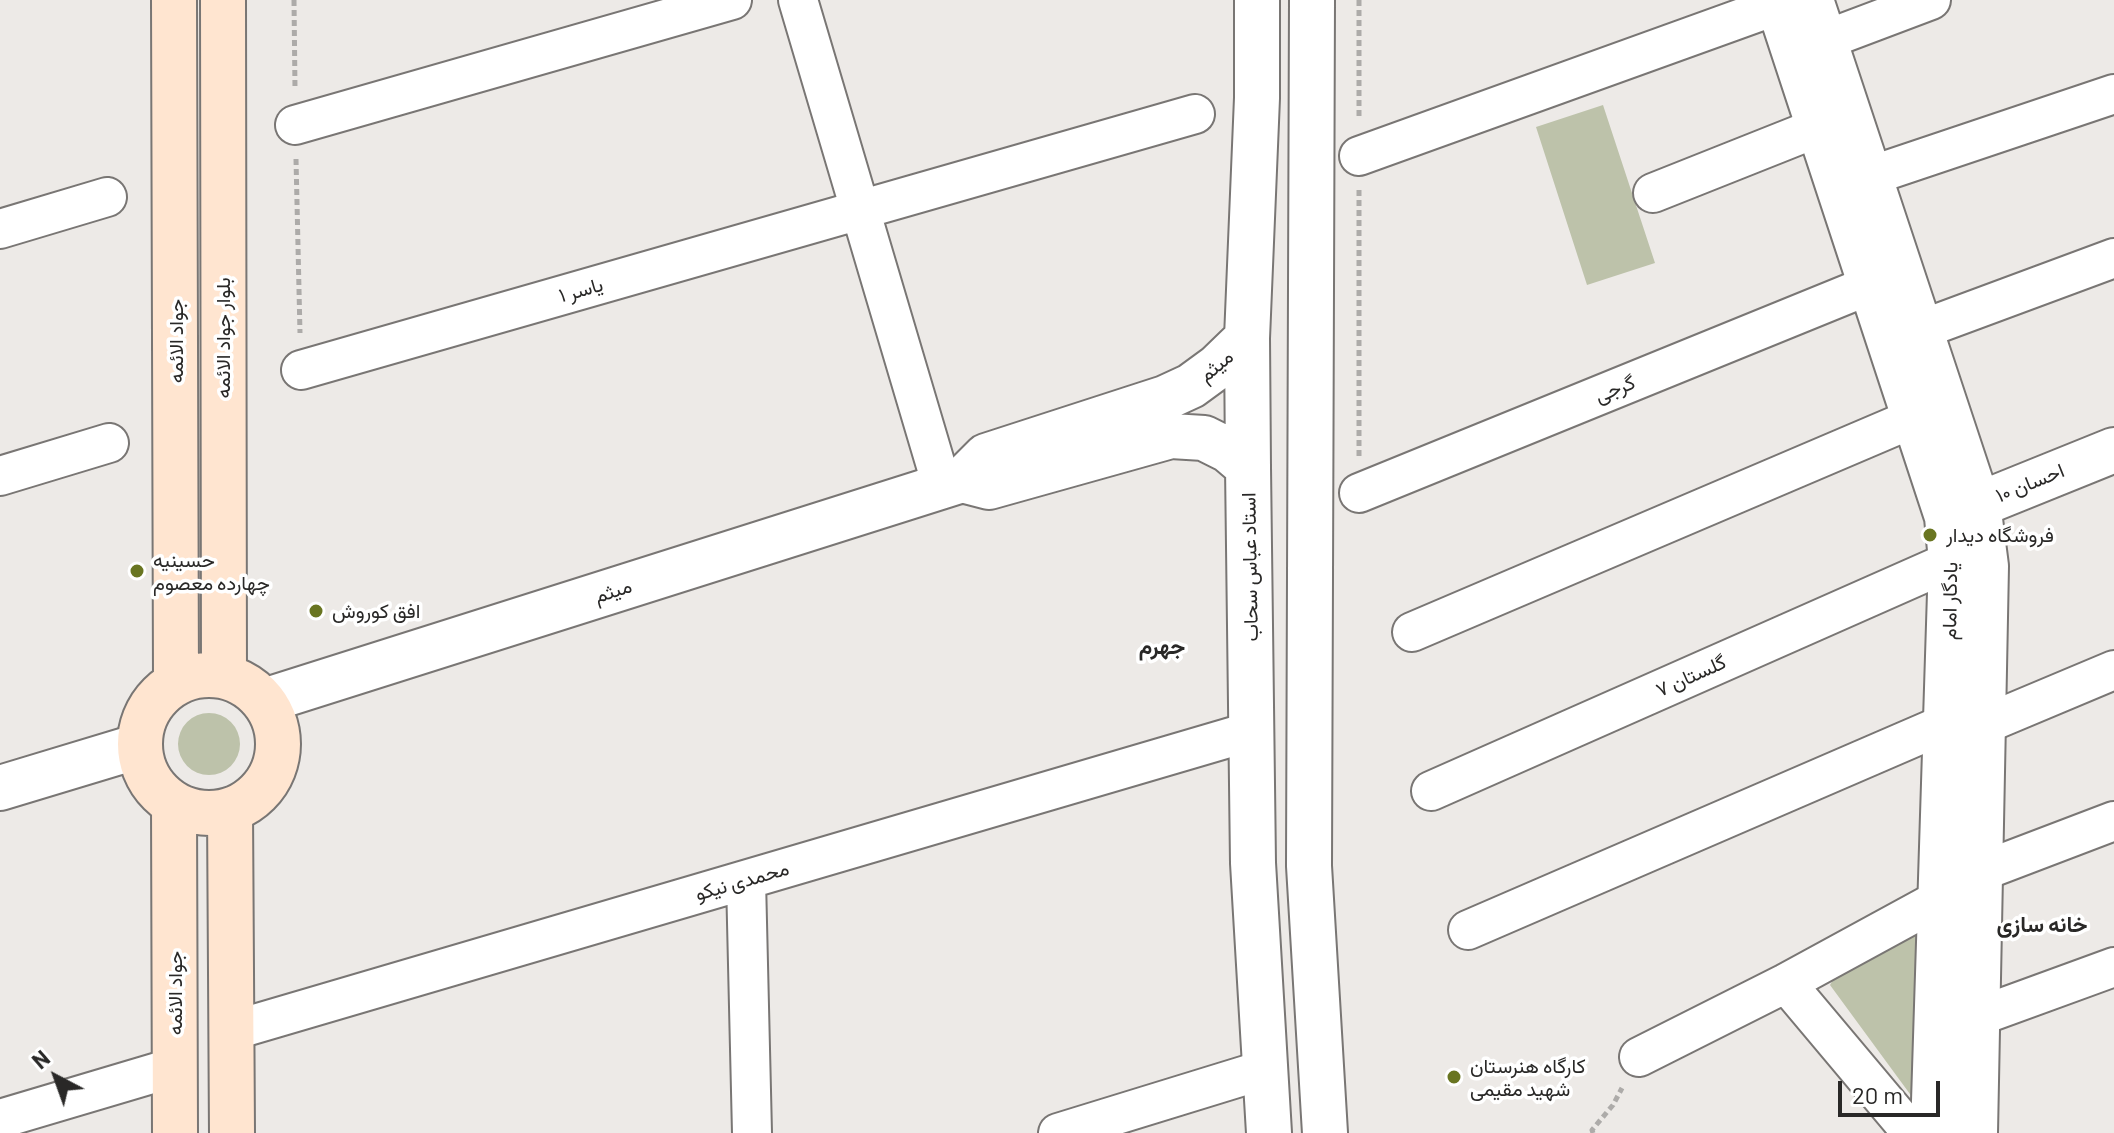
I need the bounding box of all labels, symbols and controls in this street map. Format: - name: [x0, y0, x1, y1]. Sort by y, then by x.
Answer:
- street label: یاسر ۱: [556, 272, 606, 308]
- street label: بلوار جواد الائمه: [211, 277, 235, 399]
- street label: جواد الائمه: [164, 299, 188, 383]
- street label: میثم: [1194, 345, 1238, 387]
- street label: گرجی: [1591, 370, 1639, 408]
- street label: احسان ۱۰: [1992, 458, 2068, 508]
- street label: استاد عباس سحاب: [1237, 492, 1263, 642]
- place label: فروشگاه دیدار: [1946, 523, 2054, 547]
- marker: فروشگاه دیدار: [1921, 526, 1939, 544]
- place label: حسینیه چهارده معصوم: [153, 548, 270, 595]
- marker: حسینیه چهارده معصوم: [128, 562, 146, 580]
- street label: یادگار امام: [1937, 562, 1963, 640]
- street label: میثم: [591, 574, 635, 608]
- place label: افق کوروش: [332, 599, 420, 623]
- marker: افق کوروش: [307, 602, 325, 620]
- district label: جهرم: [1139, 634, 1185, 660]
- street label: گلستان ۷: [1652, 650, 1730, 702]
- street label: محمدی نیکو: [692, 856, 792, 906]
- district label: خانه سازی: [1996, 912, 2088, 938]
- street label: جواد الائمه: [163, 951, 187, 1035]
- north arrow: [16, 1037, 96, 1117]
- text: N: [26, 1044, 54, 1074]
- place label: کارگاه هنرستان شهید مقیمی: [1470, 1054, 1586, 1101]
- scale bar: [1842, 1065, 1944, 1115]
- marker: کارگاه هنرستان شهید مقیمی: [1445, 1068, 1463, 1086]
- text: 20 m: [1852, 1080, 1903, 1109]

